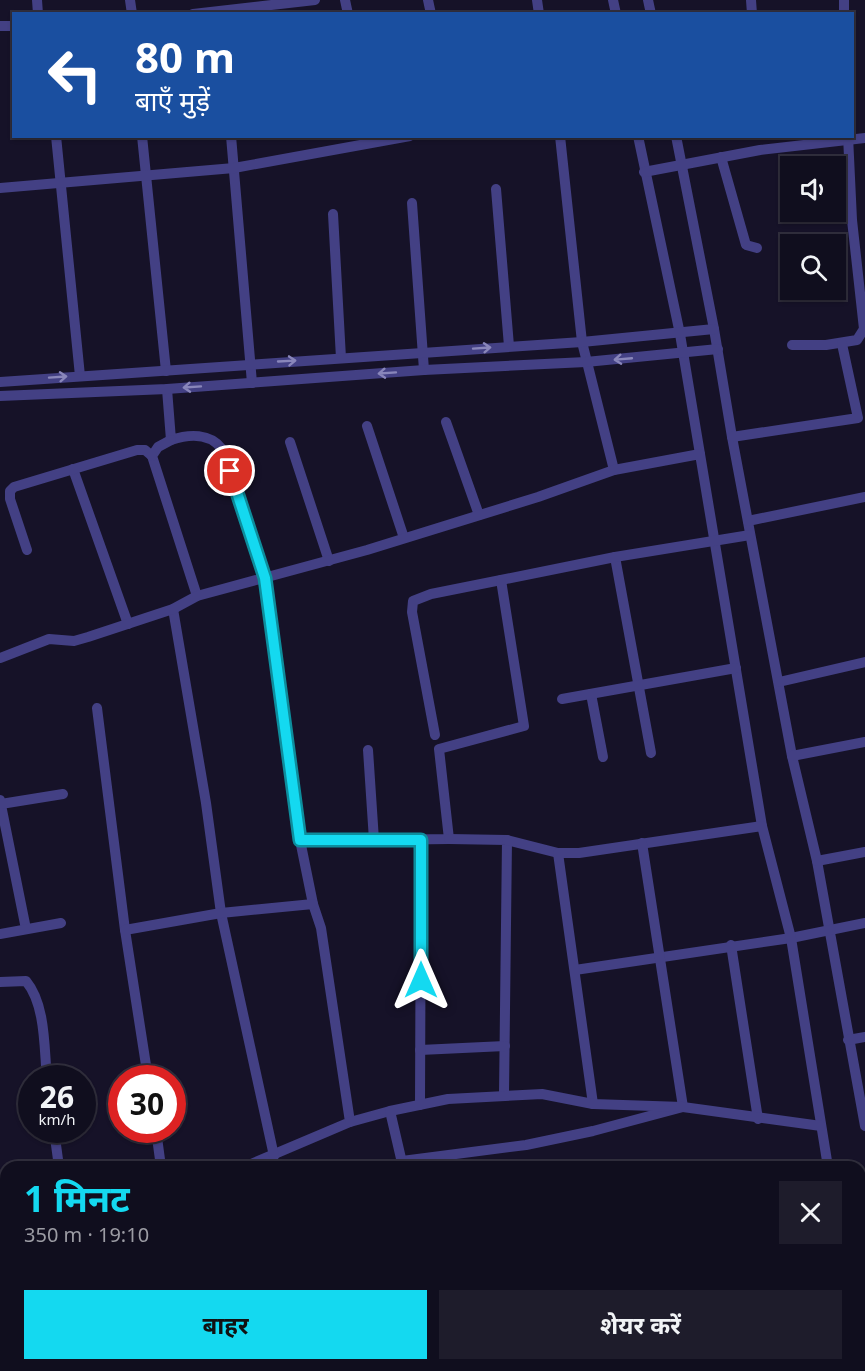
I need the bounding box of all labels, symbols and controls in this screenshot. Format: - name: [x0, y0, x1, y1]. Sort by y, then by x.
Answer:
- text: 80 m: [135, 28, 235, 85]
- icon: left: [36, 36, 114, 114]
- text: बाएँ मुड़ें: [135, 82, 210, 119]
- map controls: [780, 156, 846, 300]
- button: sound: [780, 156, 846, 222]
- button: search: [780, 234, 846, 300]
- one-way arrow: [471, 342, 491, 353]
- one-way arrow: [614, 354, 634, 365]
- one-way arrow: [277, 356, 297, 367]
- one-way arrow: [377, 368, 397, 379]
- one-way arrow: [48, 372, 68, 383]
- one-way arrow: [183, 382, 203, 393]
- pin: [204, 445, 255, 496]
- icon: arrive: [213, 454, 246, 487]
- position arrow: [389, 948, 453, 1012]
- speed limit sign: 30: [108, 1065, 186, 1143]
- text: 26: [40, 1076, 74, 1117]
- text: km/h: [39, 1109, 75, 1129]
- text: 1 मिनट: [24, 1174, 130, 1223]
- button: close: [779, 1181, 842, 1244]
- text: 350 m · 19:10: [24, 1221, 149, 1248]
- button: बाहर: [24, 1290, 427, 1359]
- button: शेयर करें: [439, 1290, 842, 1359]

